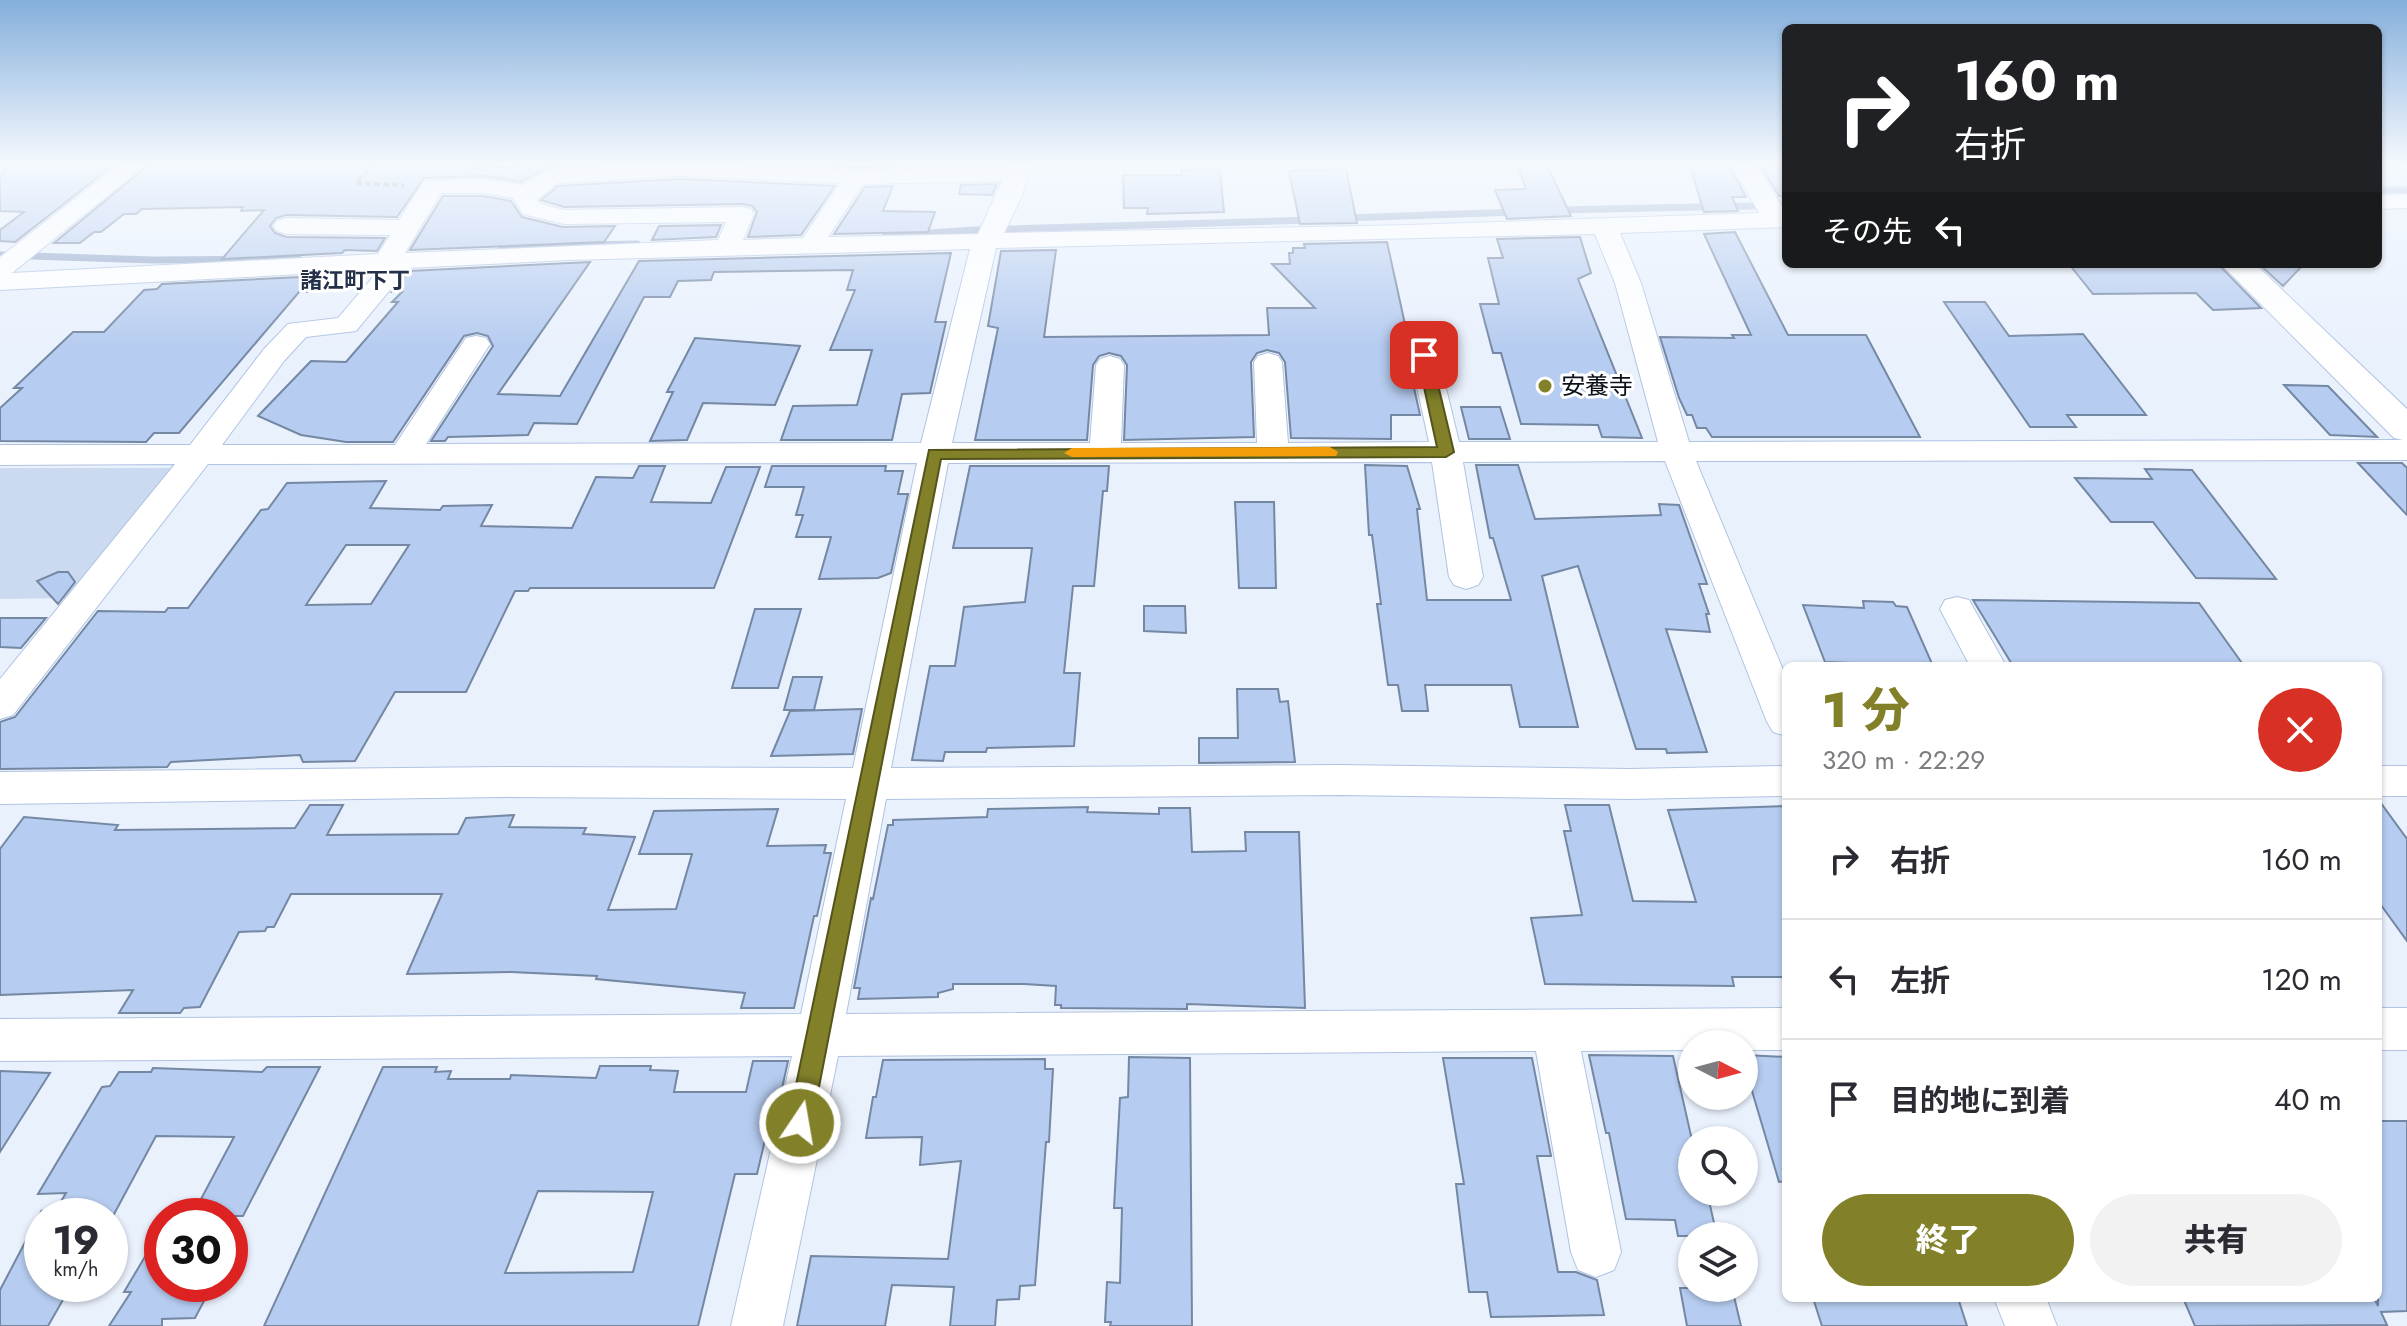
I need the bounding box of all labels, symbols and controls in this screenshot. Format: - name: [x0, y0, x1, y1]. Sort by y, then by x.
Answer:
- text: 160 m: [1954, 40, 2120, 121]
- icon: right: [1822, 56, 1926, 160]
- text: 右折: [1954, 118, 2026, 170]
- icon: left: [1928, 208, 1972, 252]
- text: その先: [1822, 210, 1912, 253]
- district label: 諸江町下丁: [300, 264, 410, 296]
- pin: [1390, 321, 1458, 389]
- icon: arrive: [1402, 333, 1446, 377]
- place label: 安養寺: [1561, 368, 1633, 403]
- marker: 安養寺: [1536, 377, 1554, 395]
- text: 1 分: [1822, 676, 1910, 745]
- button: close: [2258, 688, 2342, 772]
- text: 320 m · 22:29: [1822, 741, 1985, 779]
- icon: right: [1822, 837, 1866, 881]
- text: 160 m: [2261, 838, 2342, 881]
- text: 右折: [1890, 839, 1950, 882]
- icon: left: [1822, 957, 1866, 1001]
- text: 120 m: [2261, 958, 2342, 1001]
- text: 左折: [1890, 959, 1950, 1002]
- north arrow: [1678, 1030, 1758, 1110]
- map controls: [1678, 1030, 1758, 1302]
- icon: arrive: [1822, 1077, 1866, 1121]
- text: 40 m: [2274, 1078, 2342, 1121]
- text: 目的地に到着: [1890, 1079, 2070, 1122]
- position arrow: [758, 1081, 842, 1165]
- button: search: [1678, 1126, 1758, 1206]
- button: 終了: [1822, 1194, 2074, 1286]
- button: 共有: [2090, 1194, 2342, 1286]
- speed limit sign: 30: [144, 1198, 248, 1302]
- text: 19: [52, 1211, 100, 1269]
- button: layers: [1678, 1222, 1758, 1302]
- text: km/h: [53, 1255, 99, 1284]

